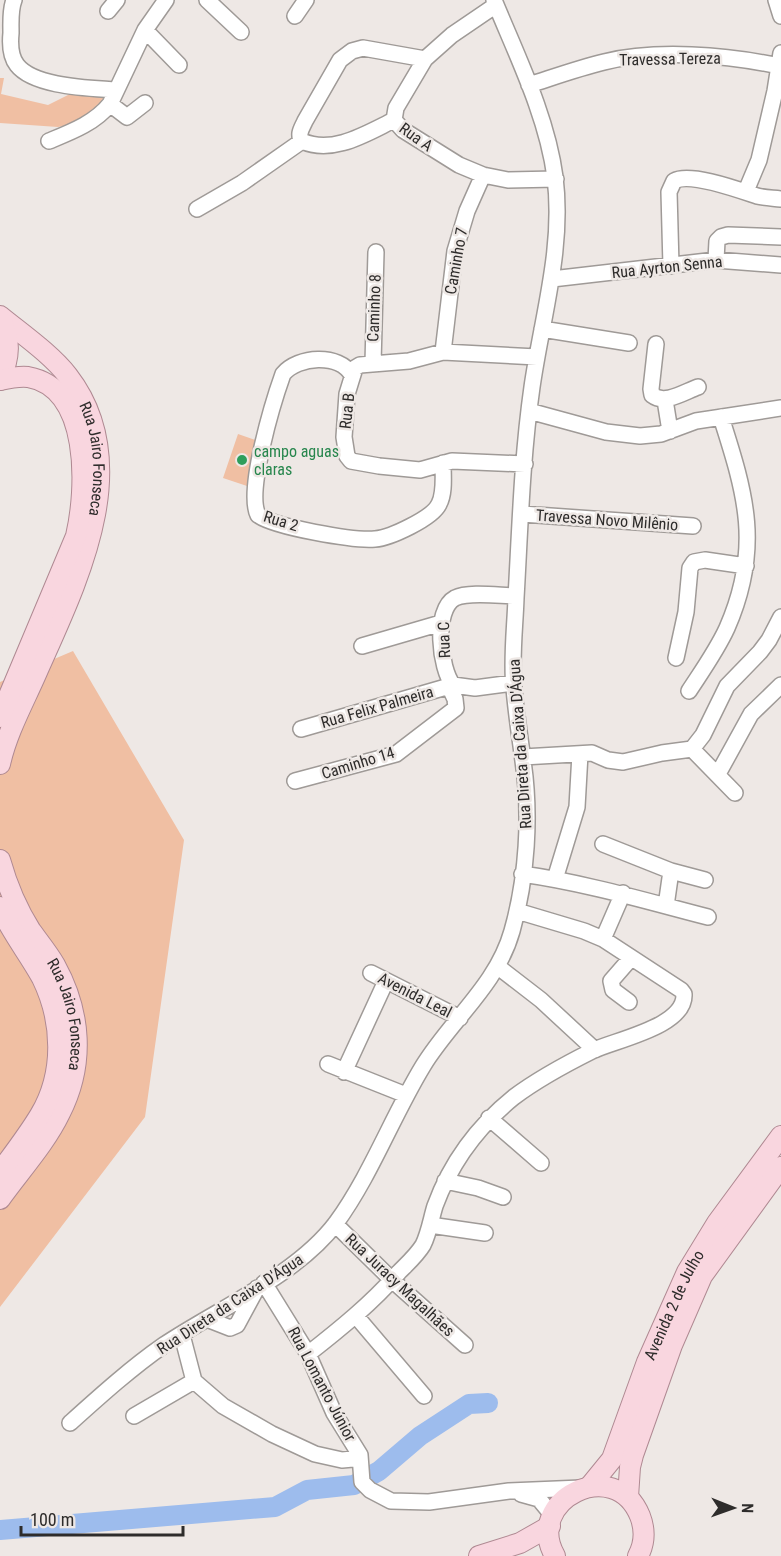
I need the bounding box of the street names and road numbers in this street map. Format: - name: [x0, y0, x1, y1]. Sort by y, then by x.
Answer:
- street label: Travessa Tereza: [619, 49, 721, 69]
- street label: Rua A: [396, 119, 436, 155]
- street label: Caminho 7: [441, 226, 471, 296]
- street label: Rua Ayrton Senna: [611, 252, 723, 282]
- street label: Caminho 8: [363, 274, 385, 342]
- street label: Rua B: [336, 392, 358, 430]
- street label: Rua Jairo Fonseca: [76, 398, 109, 518]
- street label: Travessa Novo Milênio: [535, 506, 679, 534]
- street label: Rua 2: [261, 507, 301, 535]
- street label: Rua C: [434, 621, 454, 659]
- street label: Rua Direta da Caixa D'Água: [505, 658, 535, 830]
- street label: Rua Felix Palmeira: [319, 682, 435, 732]
- street label: Caminho 14: [319, 743, 397, 783]
- street label: Rua Jairo Fonseca: [44, 955, 86, 1072]
- street label: Avenida Leal: [375, 968, 455, 1022]
- street label: Rua Juracy Magalhães: [342, 1230, 458, 1340]
- street label: Avenida 2 de Julho: [640, 1246, 708, 1363]
- street label: Rua Direta da Caixa D'Água: [153, 1250, 307, 1358]
- street label: Rua Lomanto Júnior: [284, 1324, 360, 1445]

